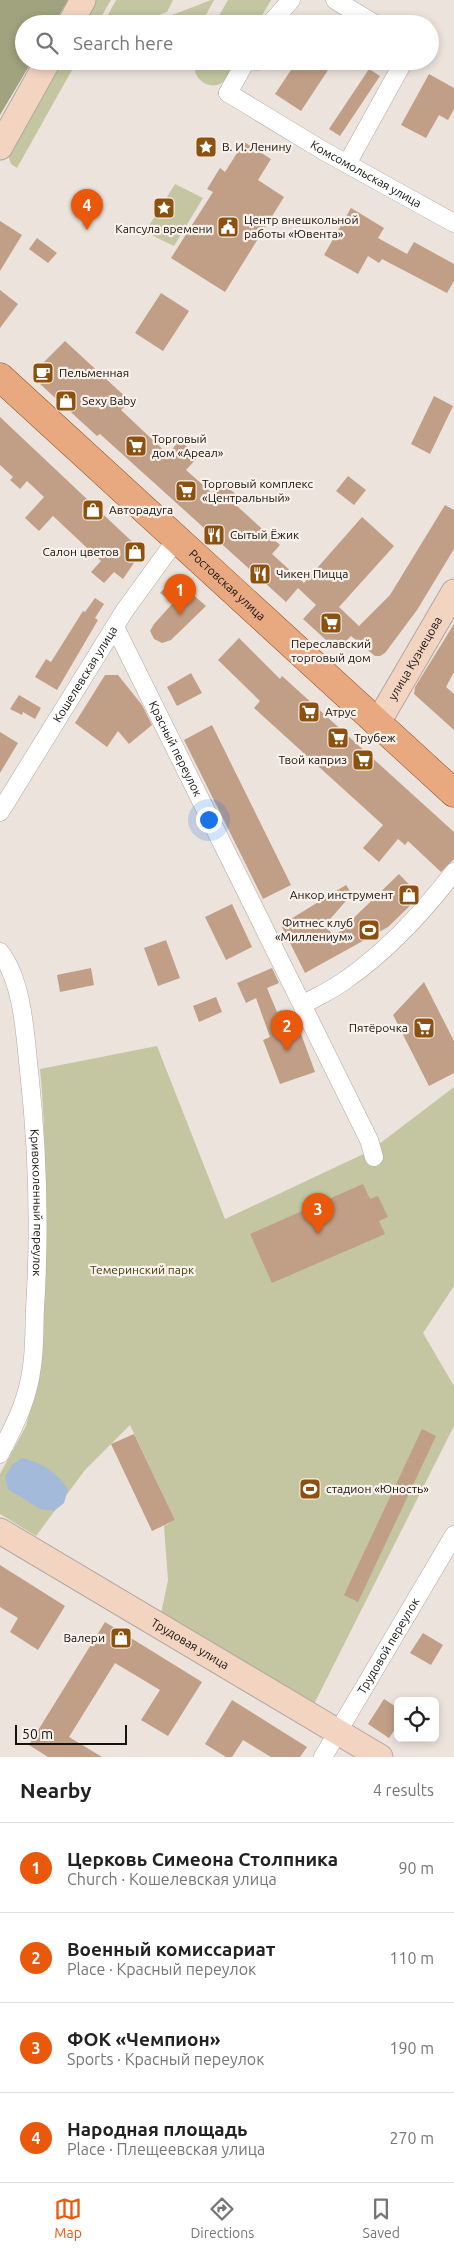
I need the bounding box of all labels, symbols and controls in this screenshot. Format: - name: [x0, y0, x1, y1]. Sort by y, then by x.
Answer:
- search box: [15, 15, 439, 70]
- icon: search: [33, 29, 61, 57]
- text: Search here: [73, 32, 173, 54]
- place icon: В. И. Ленину: [194, 135, 218, 159]
- street label: Комсомольская улица: [308, 138, 424, 210]
- place label: В. И. Ленину: [222, 140, 291, 153]
- pin: 4: [71, 189, 103, 230]
- place icon: Капсула времени: [152, 196, 176, 220]
- place label: Центр внешкольной работы «Ювента»: [244, 213, 359, 240]
- public building icon: Центр внешкольной работы «Ювента»: [216, 215, 240, 239]
- place label: Капсула времени: [115, 222, 213, 235]
- cafe icon: Пельменная: [31, 361, 55, 385]
- place label: Пельменная: [59, 366, 129, 379]
- shop icon: Sexy Baby: [54, 389, 78, 413]
- place label: Sexy Baby: [82, 394, 136, 407]
- place label: Торговый дом «Ареал»: [152, 432, 224, 459]
- supermarket icon: Торговый дом «Ареал»: [124, 434, 148, 458]
- place label: Торговый комплекс «Центральный»: [202, 477, 314, 504]
- supermarket icon: Торговый комплекс «Центральный»: [174, 479, 198, 503]
- shop icon: Авторадуга: [81, 498, 105, 522]
- place label: Авторадуга: [109, 503, 173, 516]
- restaurant icon: Сытый Ёжик: [202, 523, 226, 547]
- place label: Сытый Ёжик: [230, 528, 299, 541]
- shop icon: Салон цветов: [123, 540, 147, 564]
- place label: Салон цветов: [42, 545, 119, 558]
- street label: Ростовская улица: [187, 547, 268, 623]
- restaurant icon: Чикен Пицца: [248, 562, 272, 586]
- place label: Чикен Пицца: [276, 567, 348, 580]
- pin: 1: [164, 574, 196, 615]
- supermarket icon: Переславский торговый дом: [319, 611, 343, 635]
- street label: улица Кузнецова: [385, 614, 444, 702]
- street label: Кошелевская улица: [50, 623, 120, 725]
- place label: Переславский торговый дом: [291, 637, 371, 664]
- street label: Красный переулок: [147, 699, 205, 799]
- supermarket icon: Атрус: [297, 700, 321, 724]
- place label: Атрус: [325, 705, 357, 718]
- supermarket icon: Трубеж: [326, 726, 350, 750]
- place label: Трубеж: [354, 731, 396, 744]
- supermarket icon: Твой каприз: [351, 748, 375, 772]
- place label: Твой каприз: [278, 753, 347, 766]
- your location: [196, 807, 222, 833]
- shop icon: Анкор инструмент: [397, 883, 421, 907]
- place label: Анкор инструмент: [290, 888, 394, 901]
- place label: Фитнес клуб «Миллениум»: [275, 916, 353, 943]
- sports icon: Фитнес клуб «Миллениум»: [357, 918, 381, 942]
- pin: 2: [271, 1010, 303, 1051]
- supermarket icon: Пятёрочка: [412, 1016, 436, 1040]
- place label: Пятёрочка: [349, 1021, 408, 1034]
- street label: Кривоколенный переулок: [28, 1129, 45, 1277]
- pin: 3: [302, 1193, 334, 1234]
- park label: Темеринский парк: [90, 1263, 194, 1276]
- sports icon: стадион «Юность»: [298, 1477, 322, 1501]
- place label: стадион «Юность»: [326, 1482, 429, 1495]
- street label: Трудовой переулок: [355, 1595, 422, 1696]
- street label: Трудовая улица: [149, 1615, 231, 1672]
- shop icon: Валери: [109, 1626, 133, 1650]
- place label: Валери: [63, 1631, 105, 1644]
- map controls: [394, 1697, 439, 1742]
- button: locate: [394, 1697, 439, 1742]
- scale bar: [15, 1722, 128, 1745]
- text: 50 m: [22, 1726, 53, 1742]
- text: Nearby: [20, 1778, 91, 1802]
- text: 4 results: [373, 1781, 434, 1799]
- text: Церковь Симеона Столпника: [67, 1848, 338, 1870]
- text: 1: [31, 1859, 41, 1877]
- text: 90 m: [398, 1859, 434, 1877]
- text: Church · Кошелевская улица: [67, 1870, 277, 1888]
- text: Военный комиссариат: [67, 1938, 275, 1960]
- text: 2: [31, 1949, 41, 1967]
- text: 110 m: [389, 1949, 434, 1967]
- text: Place · Красный переулок: [67, 1960, 256, 1978]
- text: ФОК «Чемпион»: [67, 2028, 220, 2050]
- text: 3: [31, 2039, 41, 2057]
- text: 190 m: [389, 2039, 434, 2057]
- text: Sports · Красный переулок: [67, 2050, 264, 2068]
- text: Народная площадь: [67, 2118, 248, 2140]
- text: 4: [31, 2129, 41, 2147]
- text: 270 m: [389, 2129, 434, 2147]
- text: Place · Плещеевская улица: [67, 2140, 265, 2158]
- tab: Map: [54, 2195, 82, 2241]
- tab: Directions: [190, 2195, 254, 2241]
- tab: Saved: [363, 2195, 400, 2241]

